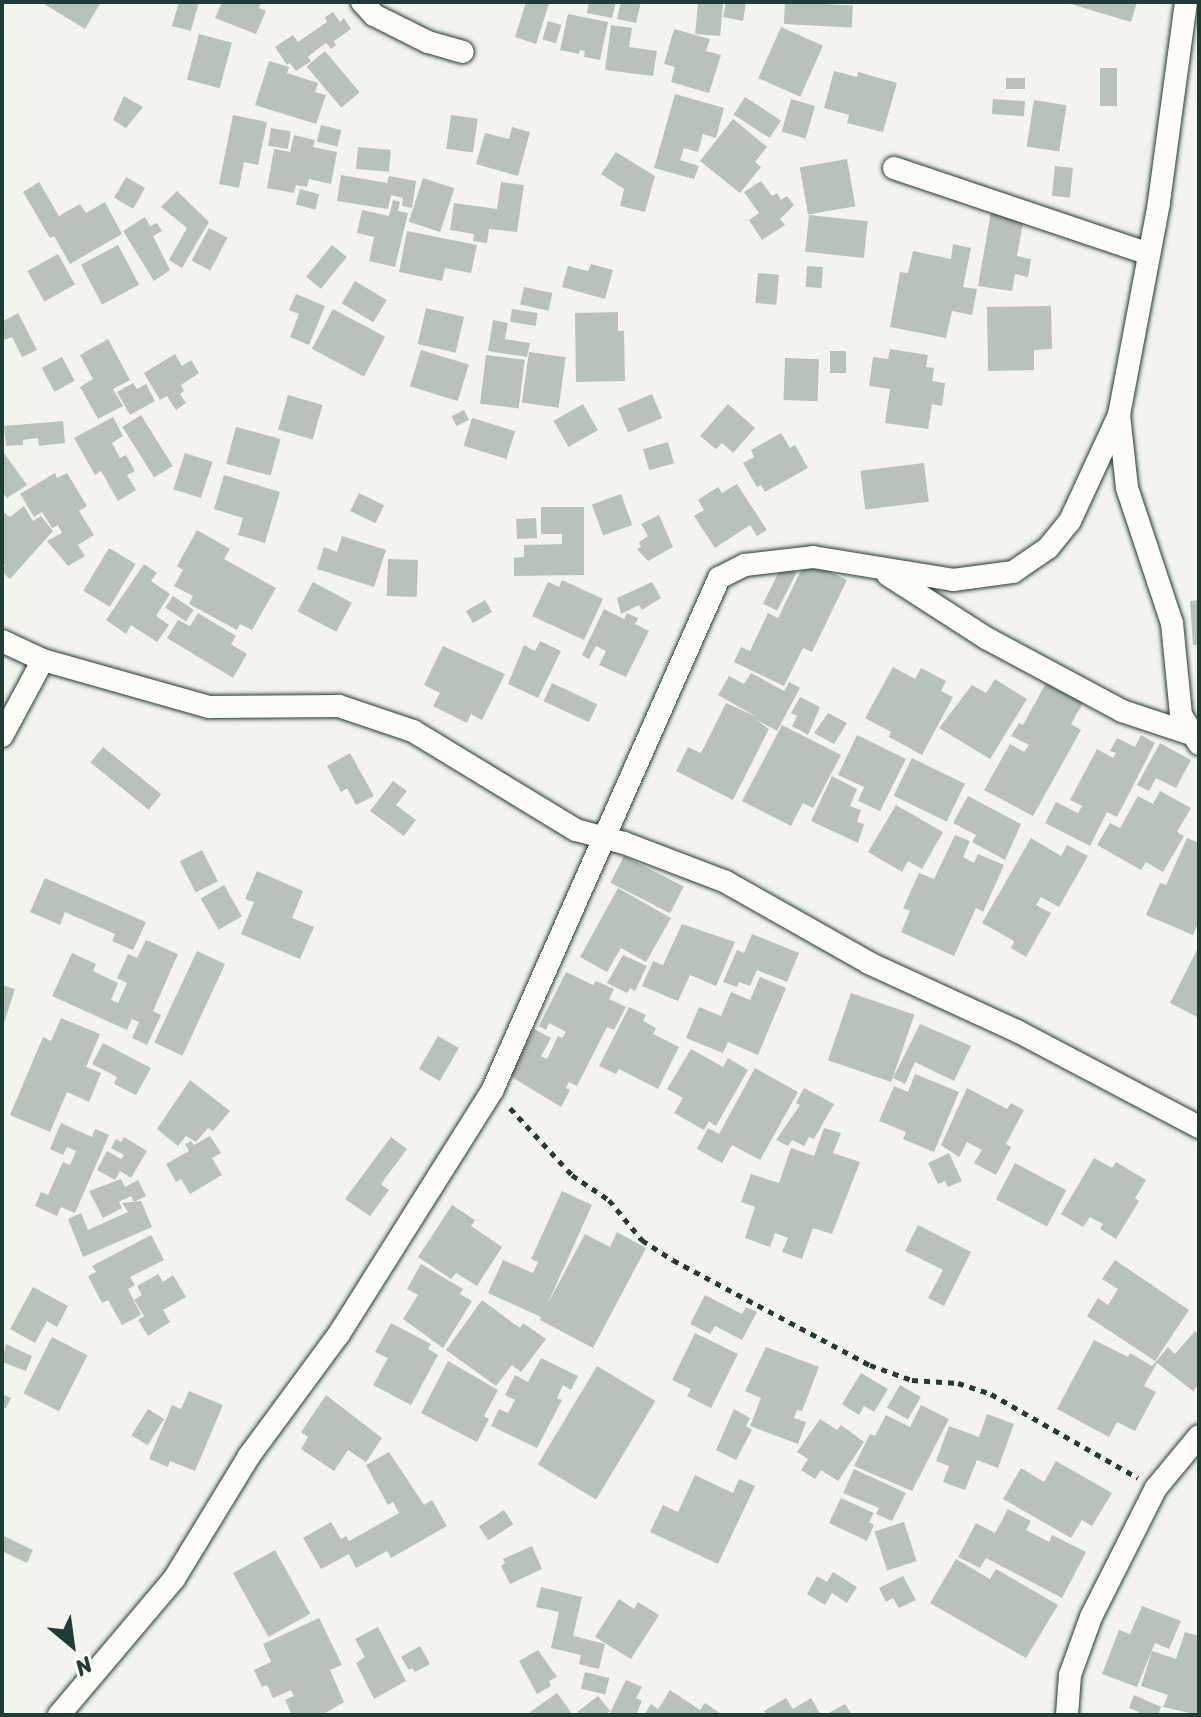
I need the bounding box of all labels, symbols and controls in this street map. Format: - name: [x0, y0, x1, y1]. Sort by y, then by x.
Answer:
- north arrow: [32, 1605, 112, 1685]
- text: N: [68, 1646, 100, 1687]

